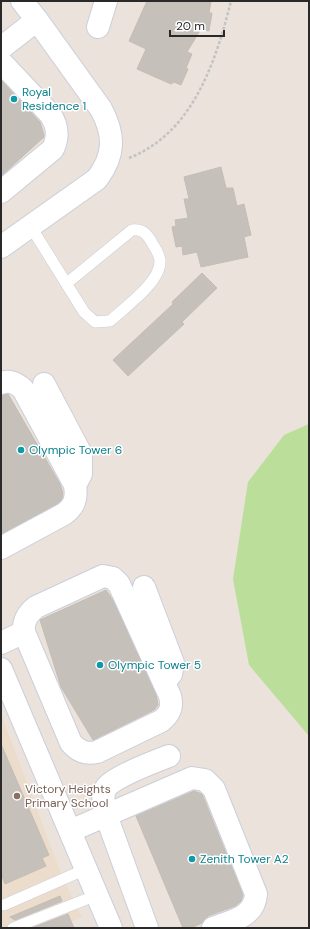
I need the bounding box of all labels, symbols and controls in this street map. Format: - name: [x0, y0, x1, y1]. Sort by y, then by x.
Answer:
- scale bar: [170, 12, 224, 38]
- text: 20 m: [176, 18, 205, 34]
- place label: Royal Residence 1: [22, 84, 86, 114]
- marker: Royal Residence 1: [9, 94, 19, 104]
- place label: Olympic Tower 6: [29, 442, 122, 458]
- marker: Olympic Tower 6: [16, 445, 26, 455]
- place label: Olympic Tower 5: [108, 657, 201, 673]
- marker: Olympic Tower 5: [95, 660, 105, 670]
- place label: Victory Heights Primary School: [25, 781, 111, 811]
- marker: Victory Heights Primary School: [12, 791, 22, 801]
- place label: Zenith Tower A2: [200, 851, 289, 867]
- marker: Zenith Tower A2: [187, 854, 197, 864]

